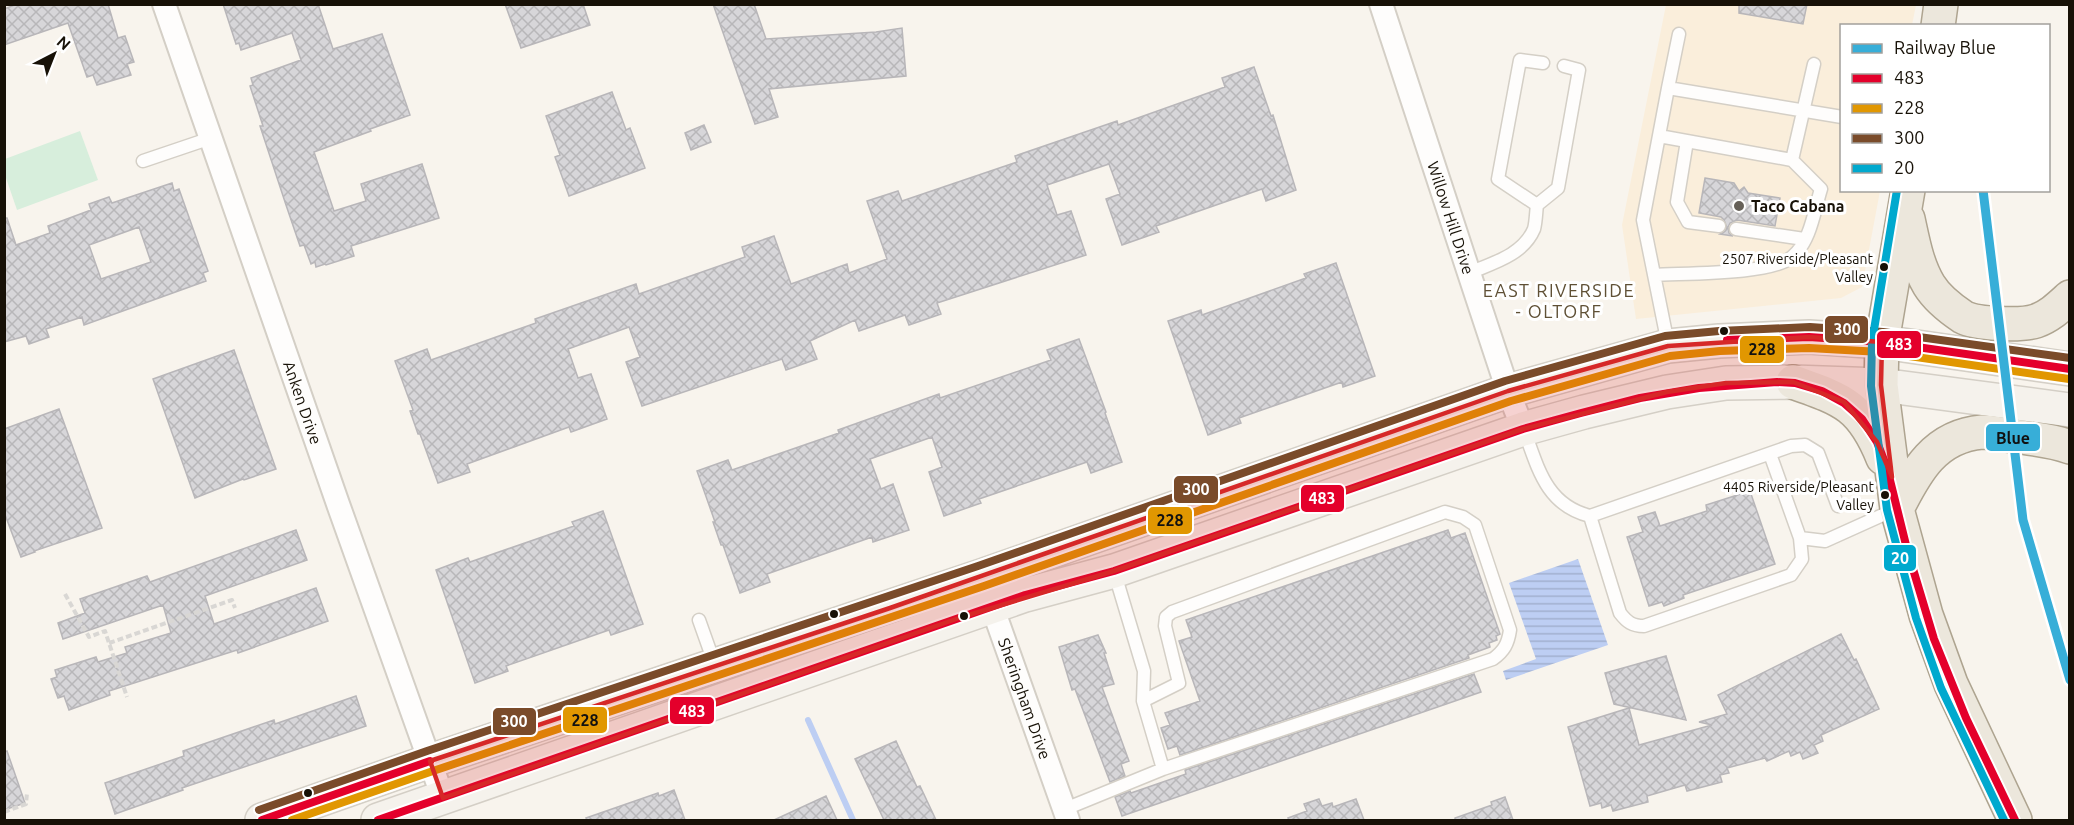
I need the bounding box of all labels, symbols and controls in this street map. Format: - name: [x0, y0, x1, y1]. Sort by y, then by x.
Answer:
- north arrow: [24, 24, 84, 84]
- legend: [1840, 24, 2050, 192]
- text: N: [54, 32, 74, 54]
- text: Railway Blue: [1894, 37, 1996, 57]
- text: 483: [1894, 67, 1924, 87]
- text: 228: [1894, 97, 1924, 117]
- text: 300: [1894, 127, 1924, 147]
- text: 20: [1894, 157, 1914, 177]
- street label: Willow Hill Drive: [1424, 159, 1478, 277]
- place label: Taco Cabana: [1751, 197, 1845, 215]
- marker: Taco Cabana: [1732, 199, 1746, 213]
- place label: 2507 Riverside/Pleasant Valley: [1722, 251, 1873, 285]
- marker: 2507 Riverside/Pleasant Valley: [1878, 261, 1890, 273]
- district label: EAST RIVERSIDE - OLTORF: [1483, 280, 1635, 321]
- line badge: 300: [1824, 315, 1869, 344]
- text: 300: [1833, 320, 1861, 338]
- unlabelled marker: [1718, 325, 1730, 337]
- line badge: 483: [1876, 330, 1922, 359]
- line badge: 228: [1739, 335, 1785, 364]
- text: 483: [1885, 335, 1913, 353]
- text: 228: [1748, 340, 1776, 358]
- street label: Anken Drive: [280, 359, 325, 447]
- line badge: Blue: [1985, 423, 2041, 452]
- text: Blue: [1996, 429, 2030, 447]
- line badge: 300: [1173, 475, 1219, 504]
- place label: 4405 Riverside/Pleasant Valley: [1723, 479, 1874, 513]
- text: 300: [1182, 480, 1210, 498]
- line badge: 483: [1300, 484, 1345, 513]
- text: 483: [1308, 489, 1336, 507]
- marker: 4405 Riverside/Pleasant Valley: [1879, 489, 1891, 501]
- line badge: 228: [1147, 506, 1193, 535]
- text: 228: [1156, 511, 1184, 529]
- line badge: 20: [1883, 544, 1917, 572]
- text: 20: [1891, 549, 1909, 567]
- unlabelled marker: [828, 608, 840, 620]
- unlabelled marker: [958, 610, 970, 622]
- street label: Sheringham Drive: [995, 636, 1055, 762]
- line badge: 483: [669, 696, 715, 725]
- text: 483: [678, 702, 706, 720]
- line badge: 228: [562, 706, 608, 734]
- line badge: 300: [492, 707, 537, 736]
- text: 228: [571, 711, 599, 729]
- text: 300: [500, 712, 528, 730]
- unlabelled marker: [302, 787, 314, 799]

